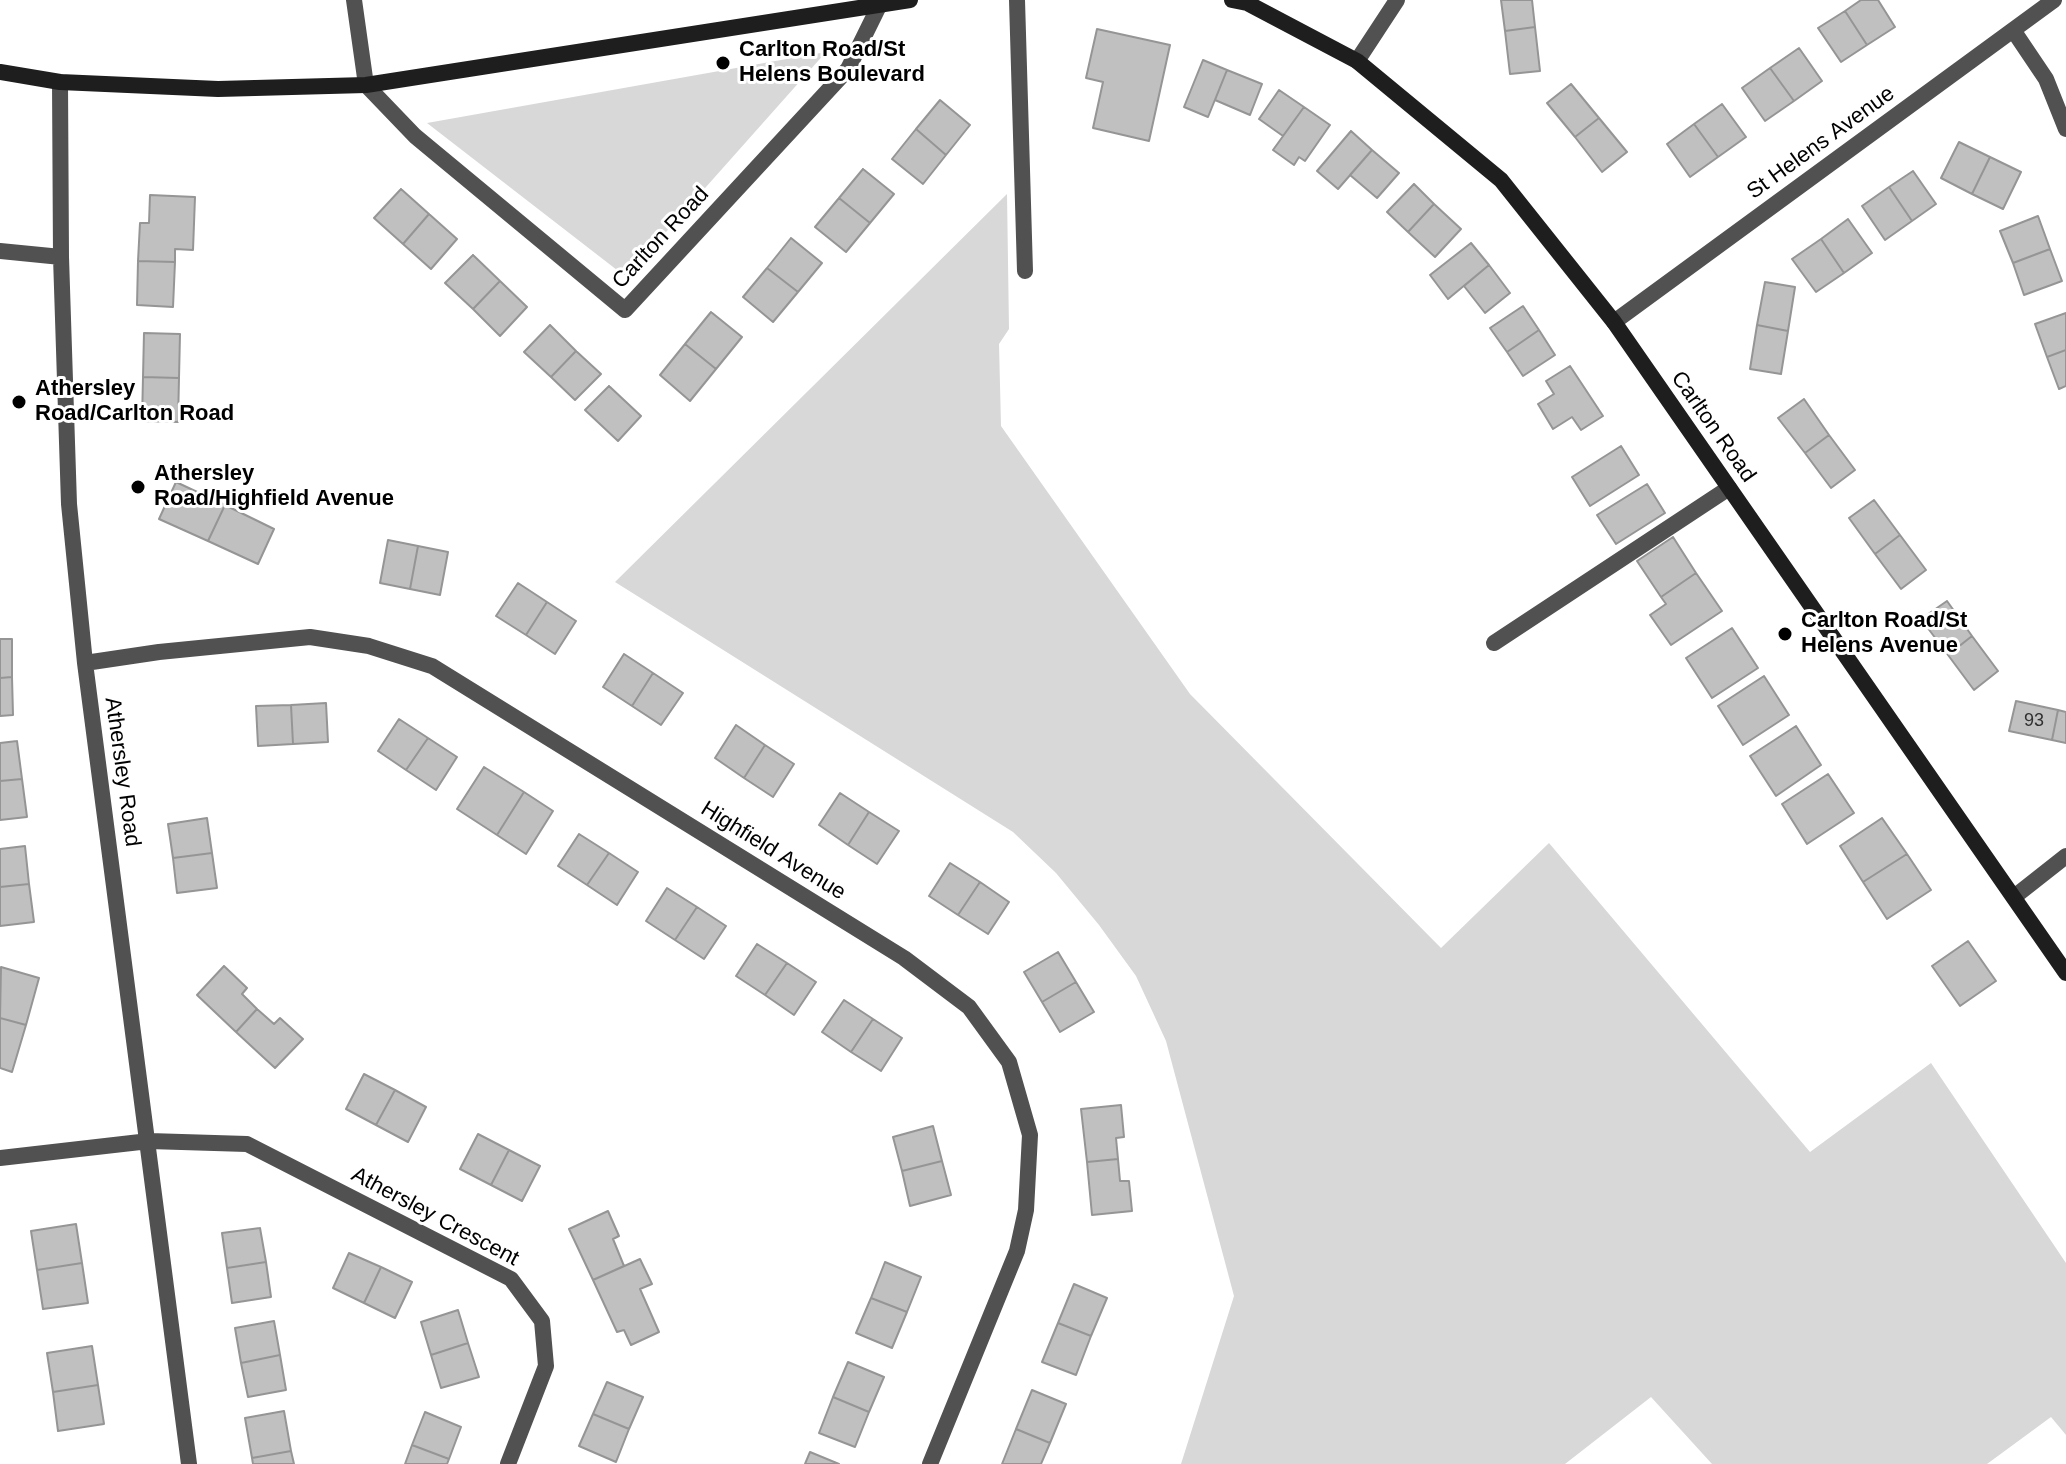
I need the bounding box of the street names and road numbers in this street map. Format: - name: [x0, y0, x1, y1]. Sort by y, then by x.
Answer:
- street label: St Helens Avenue: [1742, 81, 1900, 205]
- street label: Carlton Road: [607, 182, 715, 294]
- street label: Carlton Road: [1665, 366, 1761, 488]
- street label: Athersley Road: [98, 696, 146, 848]
- street label: Highfield Avenue: [696, 796, 850, 906]
- street label: Athersley Crescent: [347, 1162, 523, 1272]

